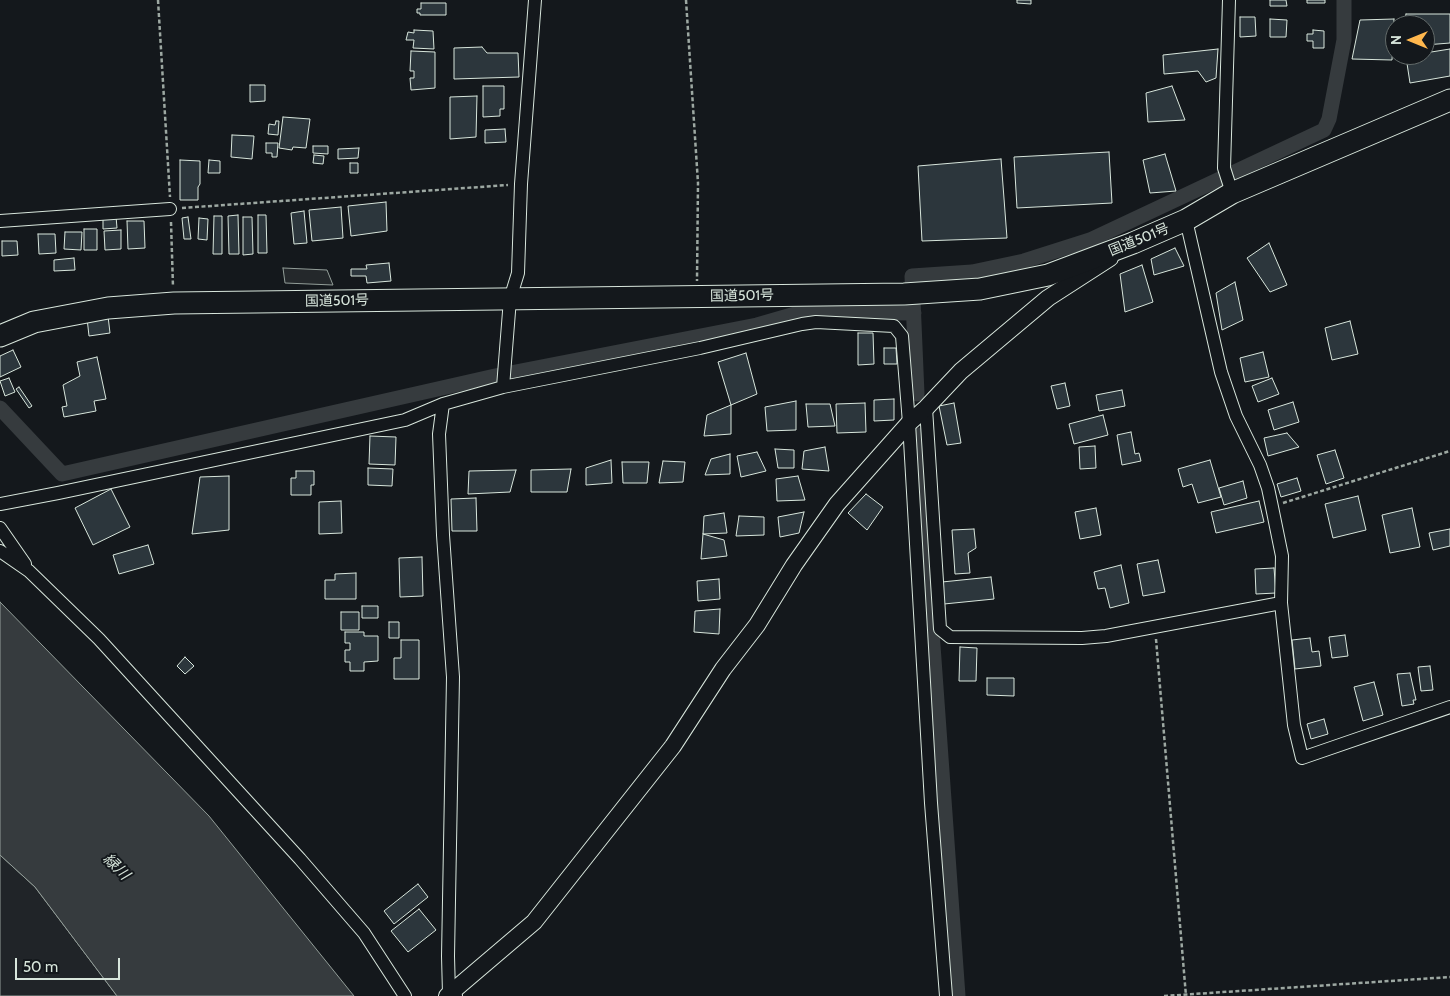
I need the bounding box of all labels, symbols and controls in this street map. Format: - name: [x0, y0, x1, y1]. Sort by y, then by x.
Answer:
- north arrow: [1385, 15, 1435, 65]
- text: N: [1387, 35, 1405, 45]
- street label: 国道501号: [1106, 220, 1172, 260]
- street label: 国道501号: [710, 287, 774, 305]
- street label: 国道501号: [305, 292, 369, 310]
- water label: 緑川: [99, 850, 133, 884]
- scale bar: [18, 948, 122, 980]
- text: 50 m: [23, 958, 58, 976]

